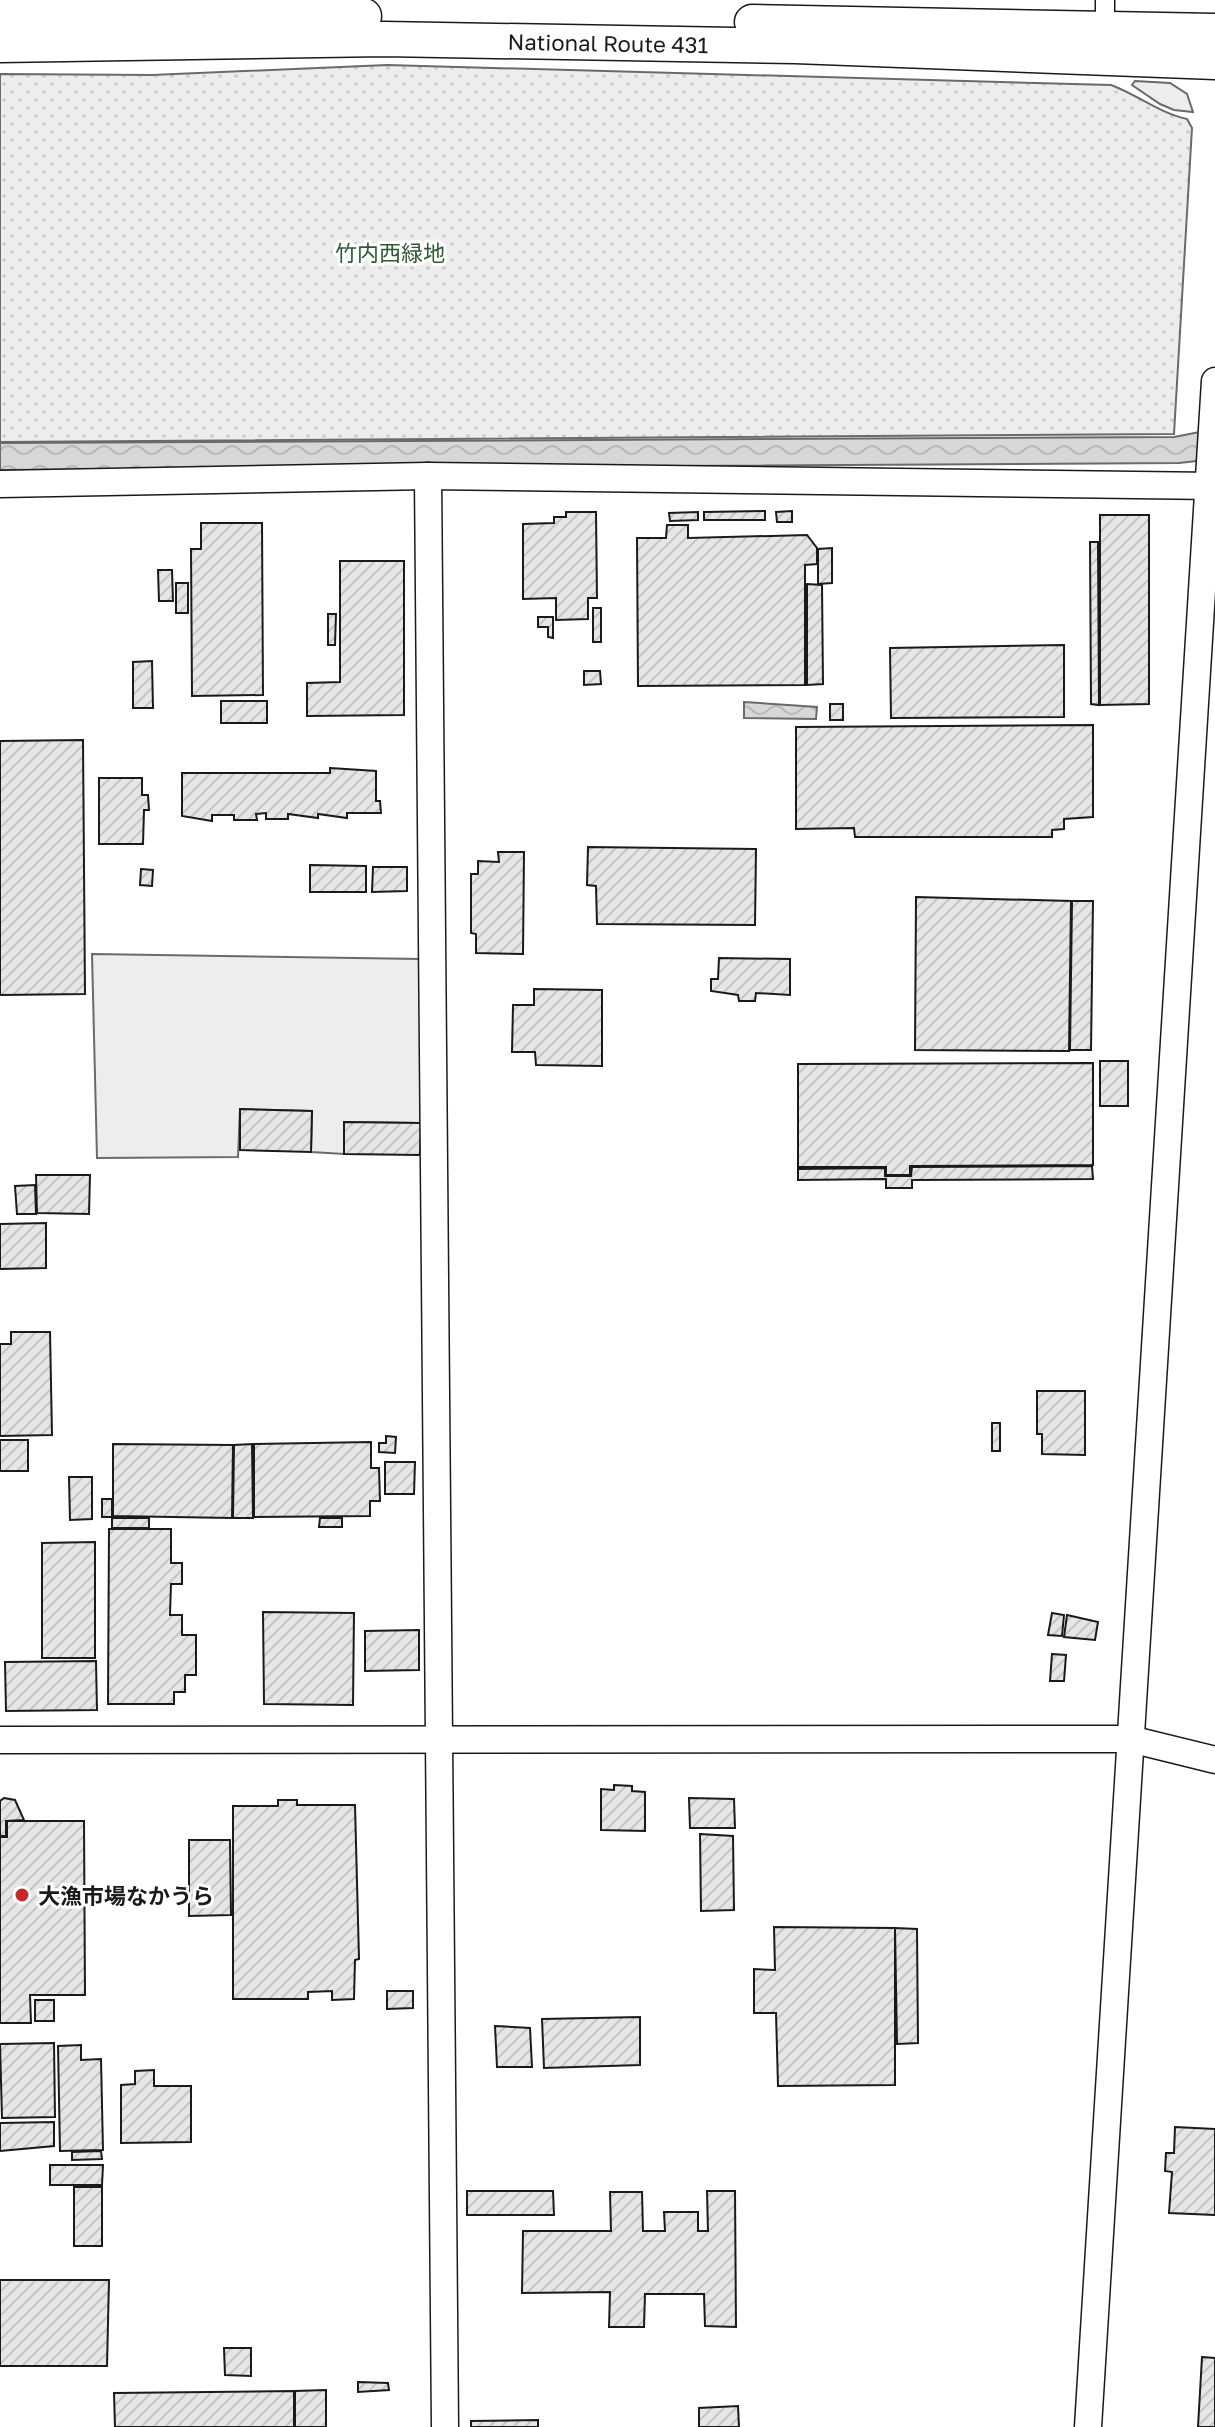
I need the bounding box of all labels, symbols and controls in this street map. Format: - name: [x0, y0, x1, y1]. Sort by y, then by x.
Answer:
- street label: National Route 431: [507, 28, 709, 58]
- park label: 竹内西緑地: [335, 239, 445, 266]
- place label: 大漁市場なかうら: [38, 1882, 214, 1909]
- marker: 大漁市場なかうら: [13, 1886, 31, 1904]

